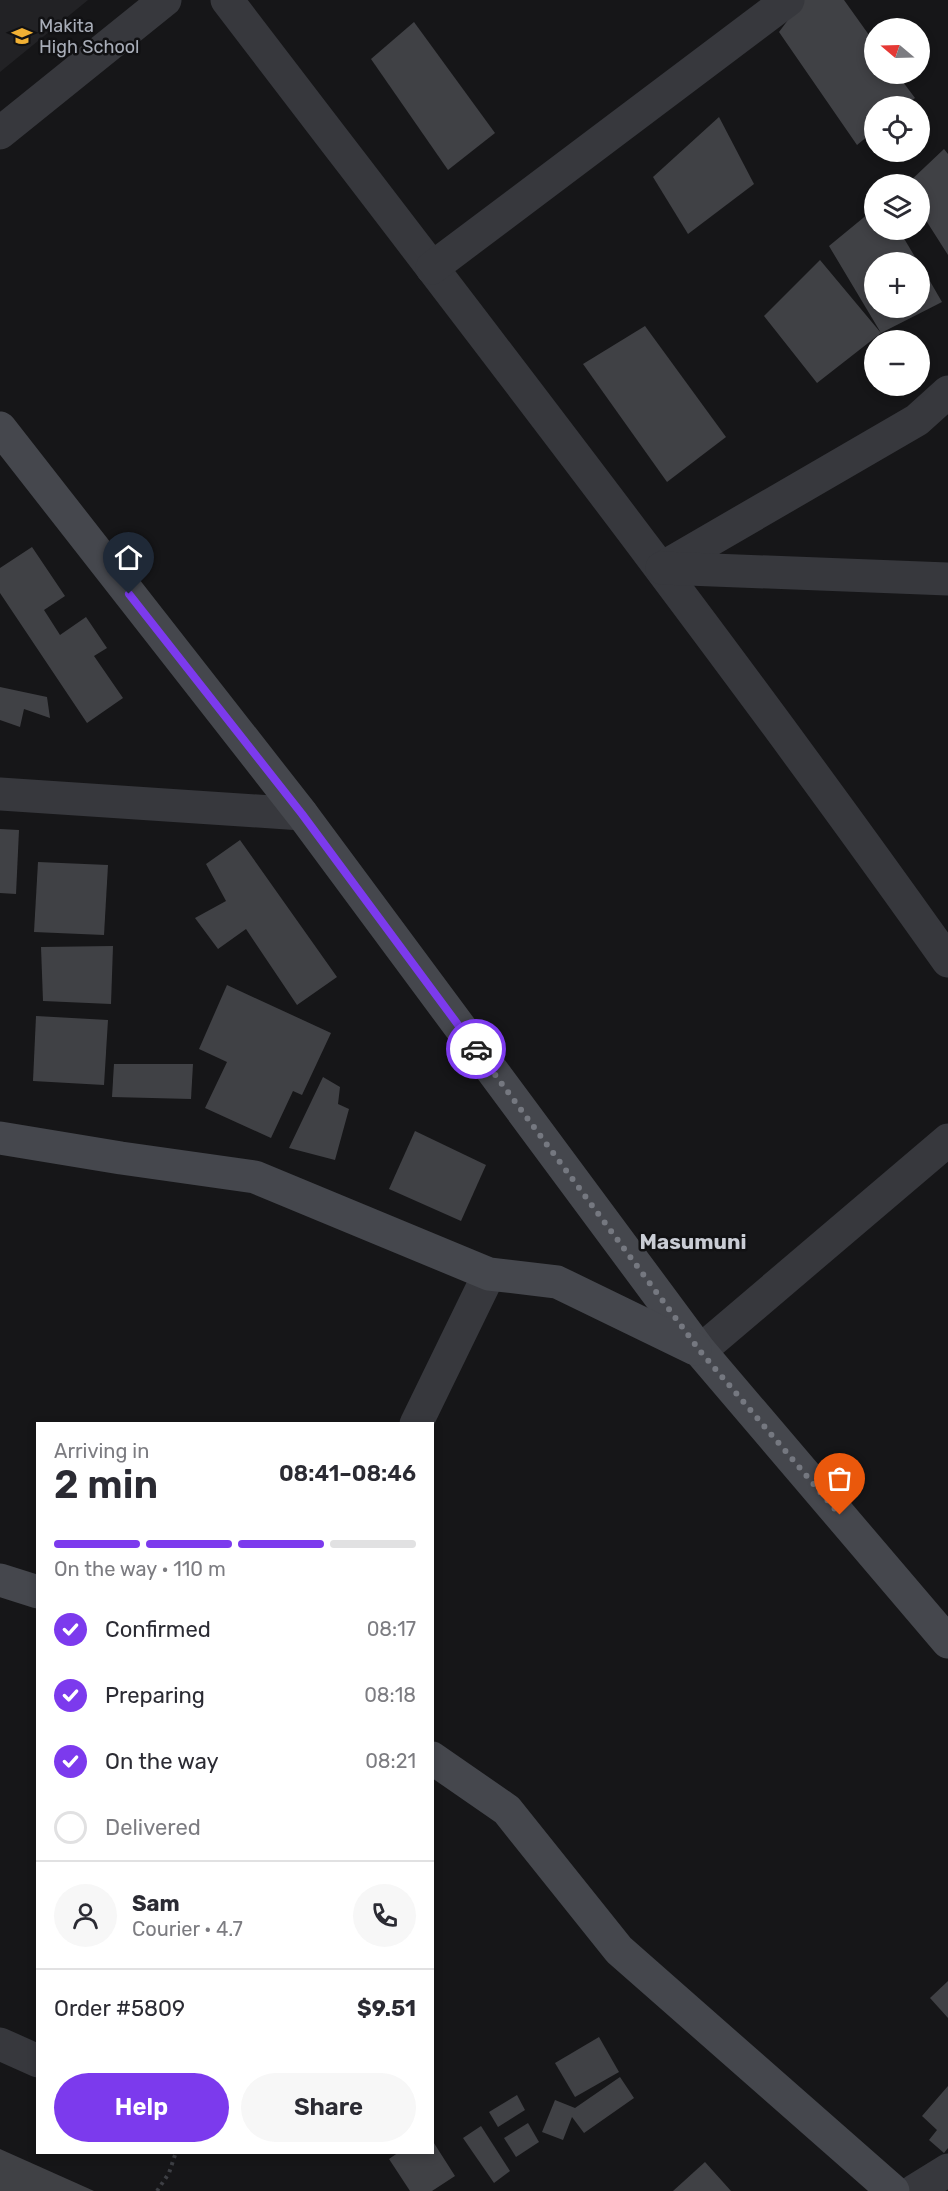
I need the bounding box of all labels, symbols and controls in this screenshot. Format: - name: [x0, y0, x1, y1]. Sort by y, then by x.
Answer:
- place label: Makita High School: [39, 15, 139, 58]
- north arrow: [864, 18, 930, 84]
- map controls: [864, 18, 930, 396]
- school or university icon: Makita High School: [10, 24, 34, 48]
- button: locate: [864, 96, 930, 162]
- button: layers: [864, 174, 930, 240]
- button: +: [864, 252, 930, 318]
- button: −: [864, 330, 930, 396]
- pin: [103, 532, 154, 594]
- icon: home: [112, 541, 145, 574]
- courier: [446, 1019, 506, 1079]
- icon: car: [460, 1033, 493, 1066]
- district label: Masumuni: [639, 1229, 747, 1254]
- text: Arriving in: [54, 1439, 149, 1463]
- pin: [814, 1453, 865, 1515]
- text: 08:41–08:46: [279, 1460, 416, 1487]
- text: 2 min: [54, 1462, 158, 1508]
- icon: bag: [823, 1462, 856, 1495]
- text: On the way · 110 m: [54, 1557, 226, 1581]
- icon: check: [54, 1613, 87, 1646]
- text: Confirmed: [105, 1616, 211, 1643]
- text: 08:17: [367, 1617, 416, 1641]
- icon: check: [54, 1679, 87, 1712]
- text: Preparing: [105, 1682, 205, 1709]
- text: 08:18: [364, 1683, 416, 1707]
- icon: check: [54, 1745, 87, 1778]
- text: On the way: [105, 1748, 219, 1775]
- text: 08:21: [365, 1749, 416, 1773]
- text: Delivered: [105, 1814, 201, 1841]
- button: person: [54, 1884, 117, 1947]
- button: phone: [353, 1884, 416, 1947]
- text: Sam: [132, 1890, 180, 1917]
- text: Courier · 4.7: [132, 1917, 243, 1941]
- text: Order #5809: [54, 1995, 185, 2022]
- text: $9.51: [357, 1995, 416, 2022]
- button: Help: [54, 2073, 229, 2142]
- button: Share: [241, 2073, 416, 2142]

